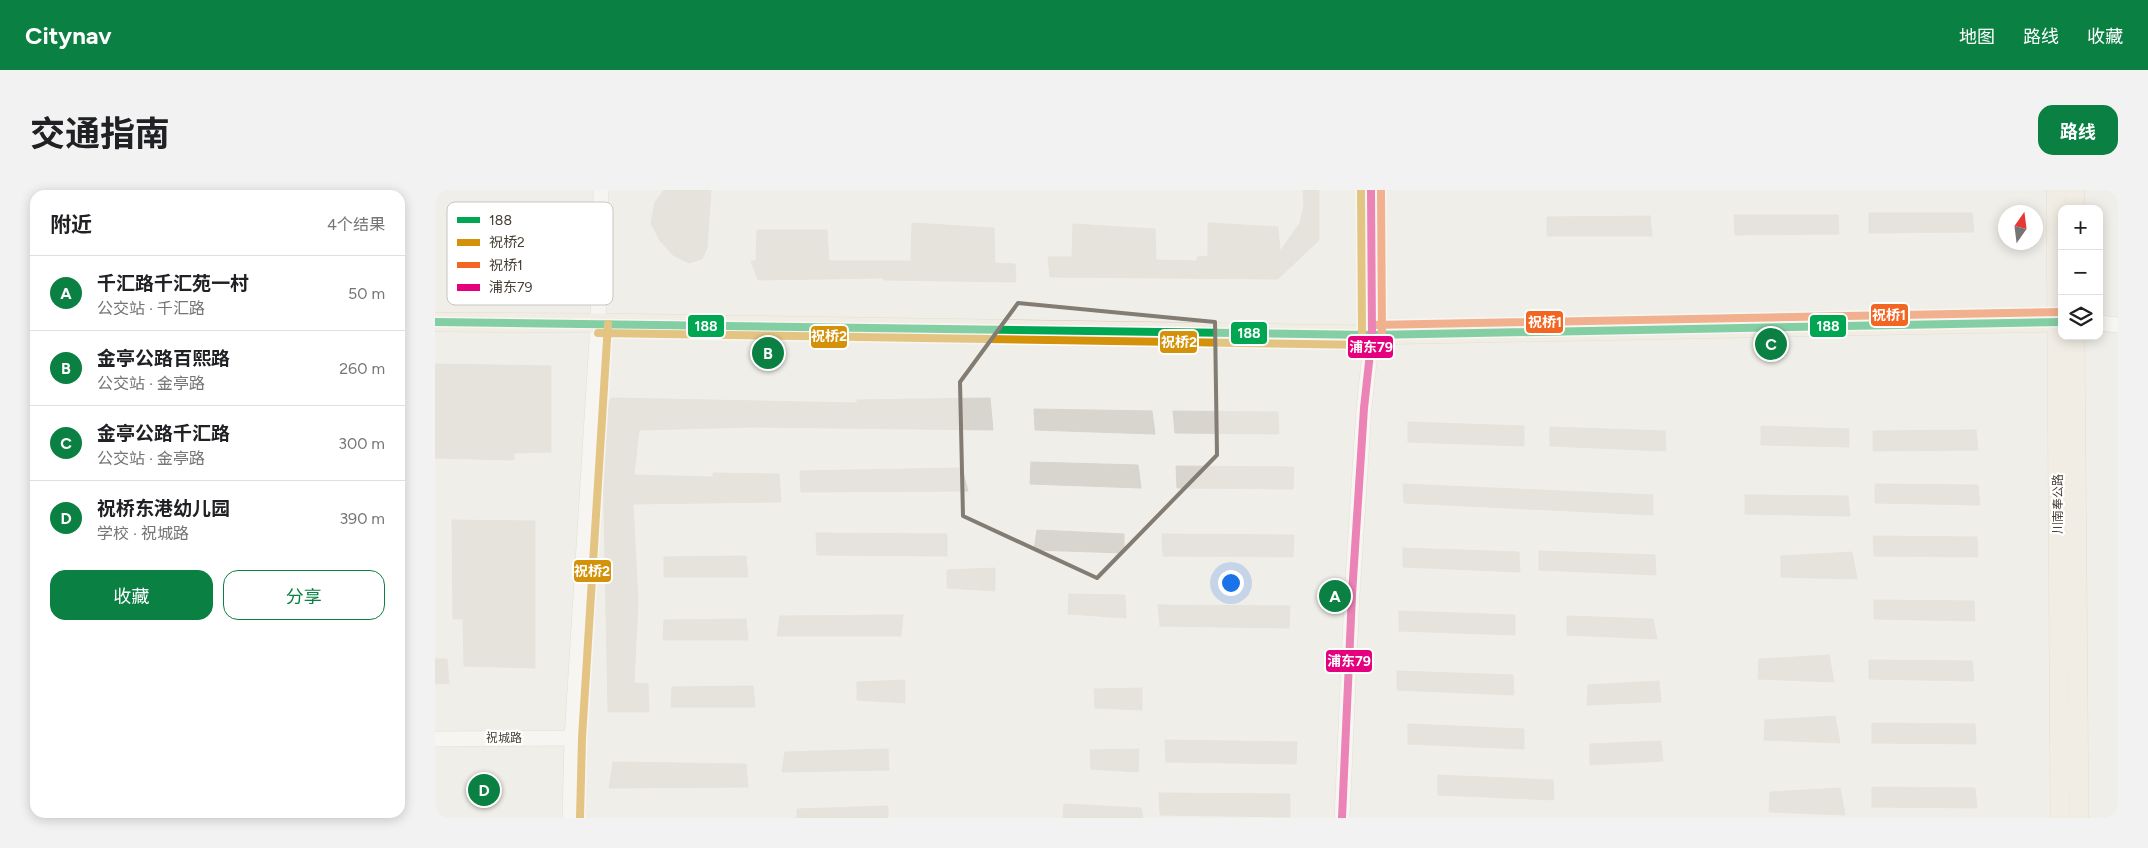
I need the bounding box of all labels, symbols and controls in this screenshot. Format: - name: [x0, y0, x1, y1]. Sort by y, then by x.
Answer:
- text: Citynav: [25, 21, 112, 50]
- text: 地图: [1959, 26, 1995, 48]
- text: 路线: [2023, 26, 2059, 48]
- text: 收藏: [2087, 26, 2123, 48]
- button: 路线: [2038, 105, 2118, 155]
- text: 交通指南: [30, 113, 170, 155]
- legend: [447, 202, 613, 305]
- north arrow: [1998, 205, 2043, 250]
- map controls: [2058, 205, 2103, 340]
- button: +: [2058, 205, 2103, 250]
- text: 附近: [50, 212, 92, 237]
- text: 188: [489, 212, 512, 229]
- text: 4个结果: [327, 215, 385, 234]
- text: 祝桥2: [489, 234, 525, 251]
- button: −: [2058, 250, 2103, 295]
- text: 祝桥1: [489, 257, 523, 274]
- text: 千汇路千汇苑一村: [97, 272, 249, 295]
- text: 浦东79: [489, 279, 533, 296]
- text: A: [60, 284, 72, 303]
- text: 50 m: [348, 284, 385, 303]
- button: layers: [2058, 295, 2103, 340]
- text: 公交站 · 千汇路: [97, 299, 205, 318]
- line badge: 祝桥1: [1870, 303, 1909, 327]
- text: 祝桥1: [1872, 307, 1906, 324]
- line badge: 祝桥1: [1525, 310, 1564, 334]
- line badge: 188: [687, 314, 725, 338]
- text: 祝桥1: [1528, 314, 1562, 331]
- line badge: 188: [1809, 314, 1847, 338]
- text: 188: [694, 318, 718, 335]
- text: 188: [1816, 318, 1840, 335]
- line badge: 188: [1230, 321, 1268, 345]
- line badge: 祝桥2: [810, 325, 848, 349]
- text: 188: [1237, 325, 1261, 342]
- pin: C: [1755, 325, 1787, 363]
- text: 祝桥2: [811, 328, 847, 345]
- line badge: 祝桥2: [1159, 330, 1198, 354]
- pin: B: [752, 334, 784, 372]
- text: 祝桥2: [1161, 334, 1197, 351]
- line badge: 浦东79: [1347, 335, 1394, 359]
- text: 浦东79: [1349, 339, 1393, 356]
- text: 金亭公路百熙路: [97, 347, 230, 370]
- text: B: [61, 359, 71, 378]
- text: 260 m: [339, 359, 385, 378]
- text: 公交站 · 金亭路: [97, 374, 205, 393]
- text: 金亭公路千汇路: [97, 422, 230, 445]
- text: C: [60, 434, 72, 453]
- text: 300 m: [338, 434, 385, 453]
- text: 公交站 · 金亭路: [97, 449, 205, 468]
- street label: 川南奉公路: [2051, 474, 2065, 534]
- text: 祝桥东港幼儿园: [97, 497, 230, 520]
- text: D: [60, 509, 72, 528]
- text: 390 m: [339, 509, 385, 528]
- text: 学校 · 祝城路: [97, 524, 189, 543]
- line badge: 祝桥2: [573, 559, 612, 583]
- text: 祝桥2: [574, 563, 610, 580]
- button: 收藏: [50, 570, 213, 620]
- button: 分享: [223, 570, 385, 620]
- your location: [1218, 570, 1244, 596]
- pin: A: [1319, 577, 1351, 615]
- line badge: 浦东79: [1325, 649, 1373, 673]
- text: 浦东79: [1327, 653, 1371, 670]
- street label: 祝城路: [486, 731, 522, 745]
- pin: D: [468, 771, 500, 809]

